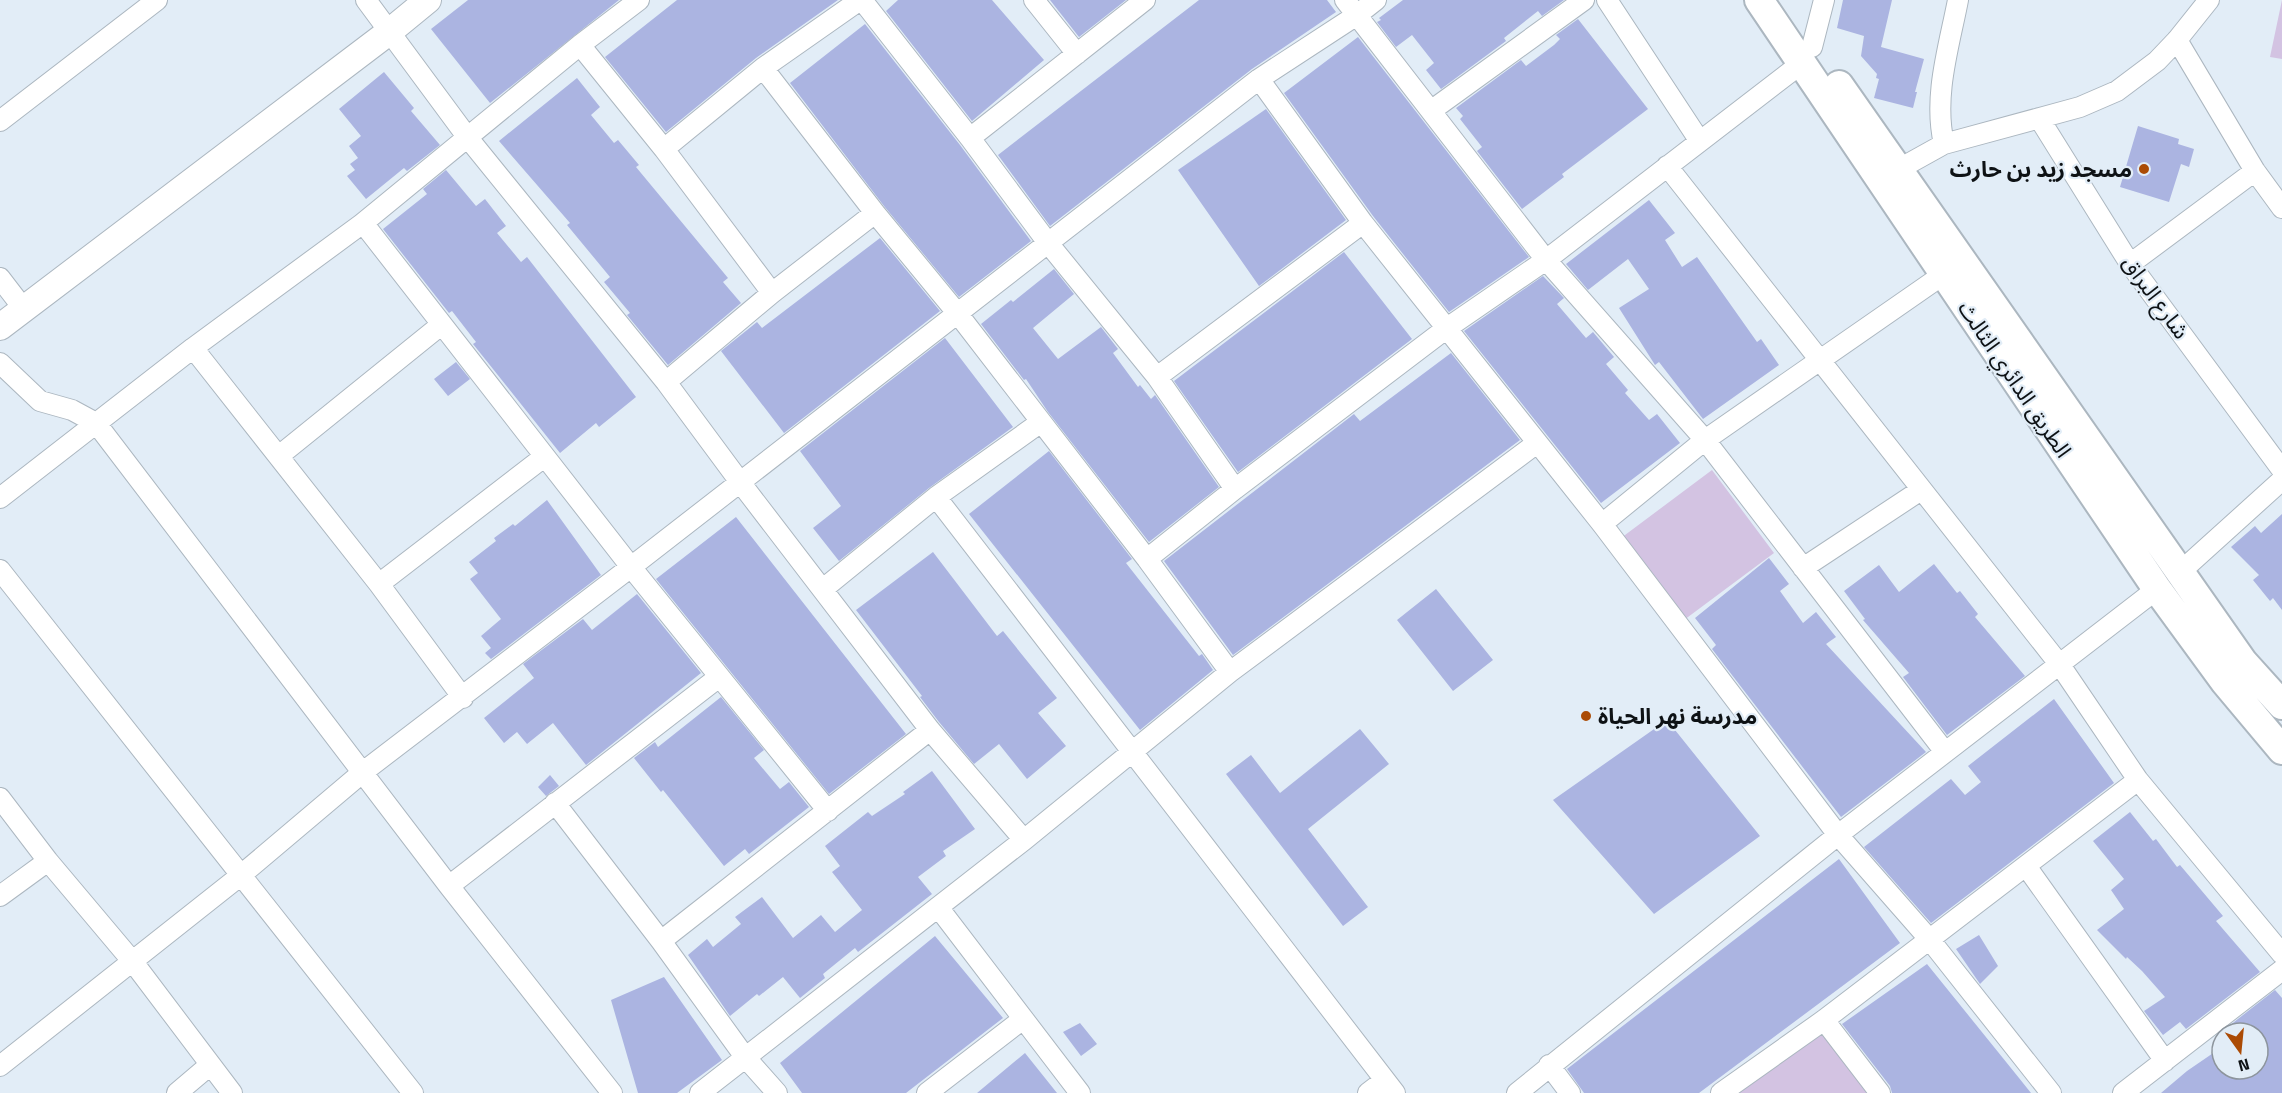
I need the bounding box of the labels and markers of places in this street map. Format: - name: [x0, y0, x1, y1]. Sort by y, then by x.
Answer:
- place label: مسجد زيد بن حارث: [1949, 152, 2132, 186]
- marker: مسجد زيد بن حارث: [2137, 162, 2151, 176]
- place label: مدرسة نهر الحياة: [1598, 699, 1757, 733]
- marker: مدرسة نهر الحياة: [1579, 709, 1593, 723]

